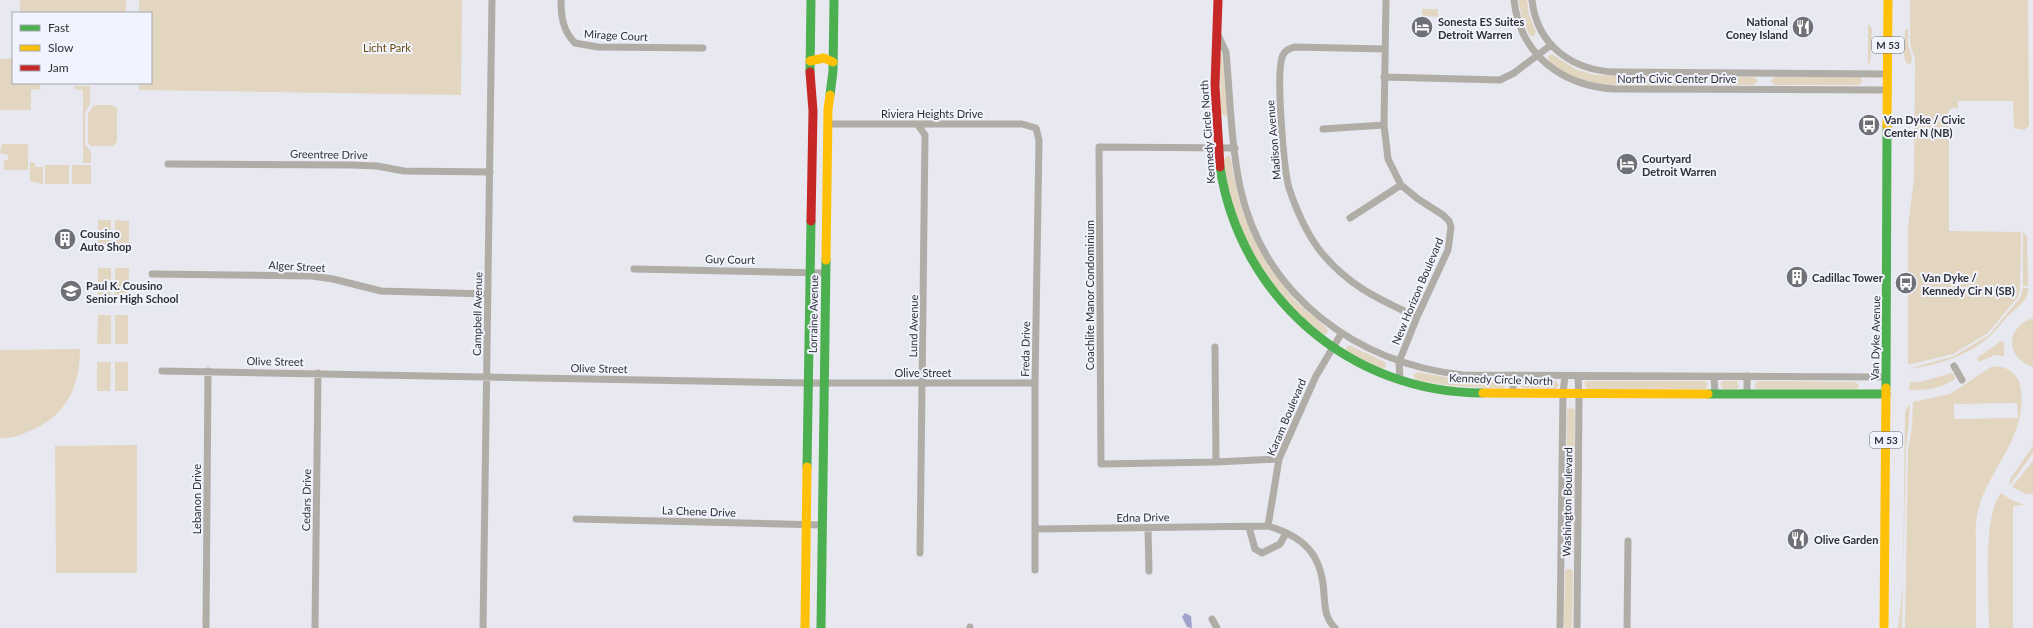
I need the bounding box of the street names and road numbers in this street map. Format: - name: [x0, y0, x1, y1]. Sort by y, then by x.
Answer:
- street label: Mirage Court: [584, 27, 648, 43]
- road number: M 53: [1872, 37, 1904, 53]
- street label: North Civic Center Drive: [1617, 72, 1737, 85]
- street label: Kennedy Circle North: [1197, 80, 1217, 184]
- street label: Madison Avenue: [1263, 99, 1283, 181]
- street label: Riviera Heights Drive: [881, 107, 983, 120]
- street label: Greentree Drive: [290, 147, 368, 161]
- street label: Coachlite Manor Condominium: [1083, 220, 1096, 370]
- street label: New Horizon Boulevard: [1389, 236, 1445, 346]
- street label: Guy Court: [705, 252, 755, 266]
- street label: Alger Street: [268, 258, 326, 274]
- street label: Campbell Avenue: [470, 272, 484, 356]
- street label: Lorraine Avenue: [806, 275, 820, 353]
- street label: Lund Avenue: [906, 294, 920, 357]
- street label: Van Dyke Avenue: [1868, 295, 1882, 381]
- street label: Freda Drive: [1018, 321, 1032, 377]
- street label: Olive Street: [246, 354, 304, 368]
- street label: Olive Street: [570, 361, 628, 375]
- street label: Olive Street: [894, 366, 952, 379]
- street label: Kennedy Circle North: [1449, 371, 1553, 387]
- street label: Karam Boulevard: [1264, 376, 1308, 458]
- road number: M 53: [1870, 432, 1902, 448]
- street label: Washington Boulevard: [1560, 447, 1574, 557]
- street label: Lebanon Drive: [190, 464, 203, 534]
- street label: Cedars Drive: [299, 468, 313, 531]
- street label: La Chene Drive: [662, 503, 736, 519]
- street label: Edna Drive: [1116, 510, 1170, 524]

